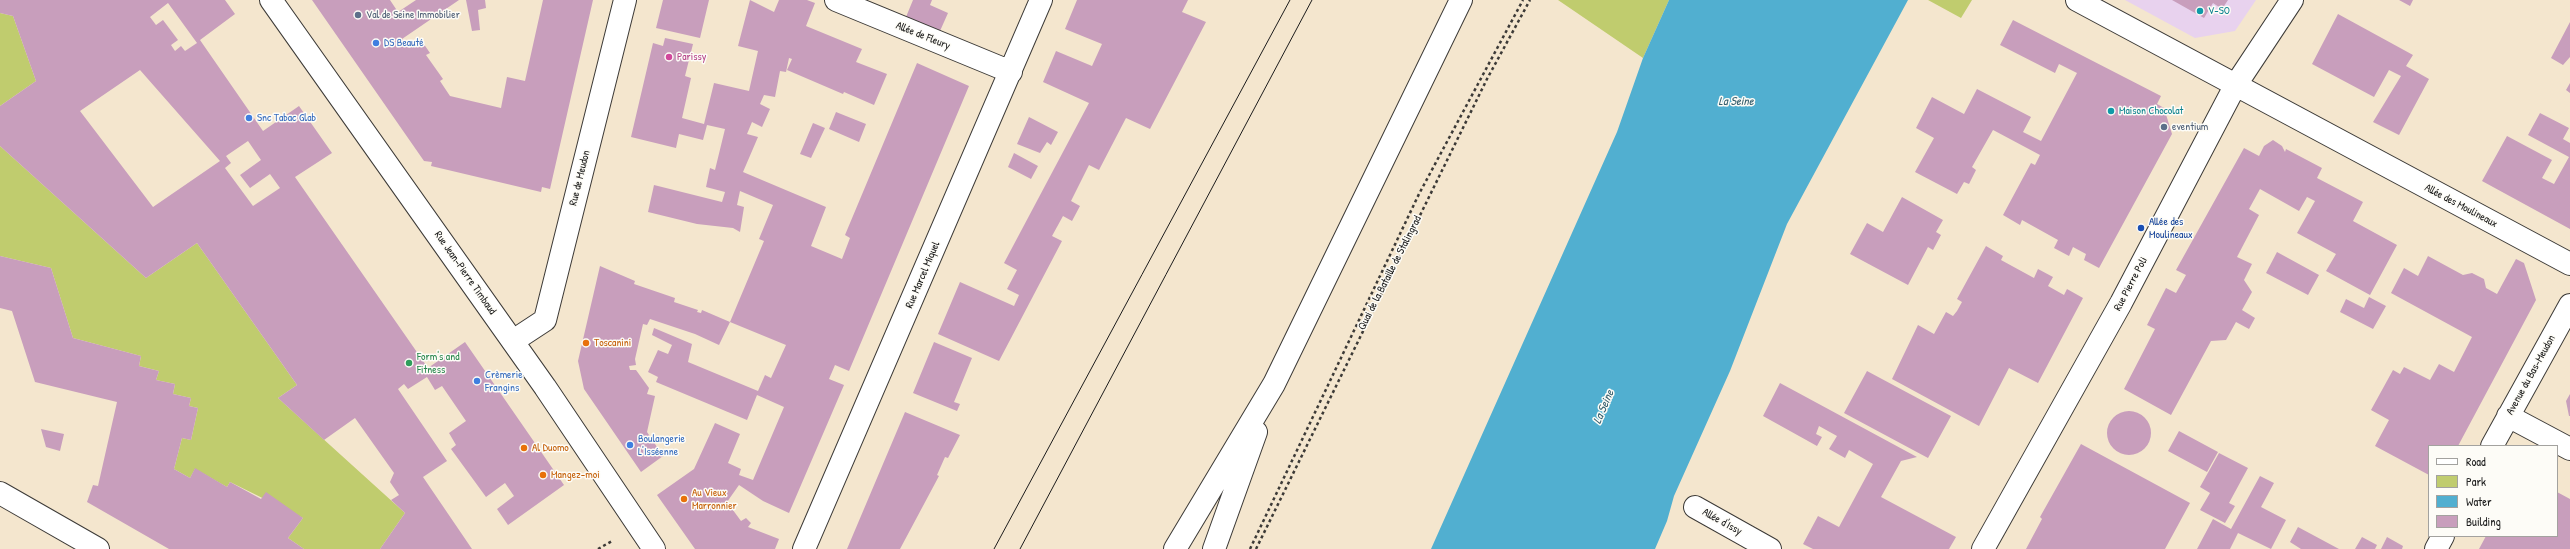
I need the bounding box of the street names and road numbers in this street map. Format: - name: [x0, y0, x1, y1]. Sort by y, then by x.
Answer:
- street label: Allée de Fleury: [894, 19, 952, 53]
- street label: Rue de Meudon: [567, 149, 593, 207]
- street label: Allée des Moulineaux: [2422, 181, 2500, 231]
- street label: Quai de la Bataille de Stalingrad: [1355, 214, 1425, 332]
- street label: Rue Jean-Pierre Timbaud: [431, 229, 499, 317]
- street label: Rue Marcel Miquel: [903, 240, 943, 310]
- street label: Rue Pierre Poli: [2111, 255, 2151, 313]
- street label: Avenue du Bas-Meudon: [2504, 333, 2558, 417]
- street label: Allée d'Issy: [1700, 506, 1744, 538]

